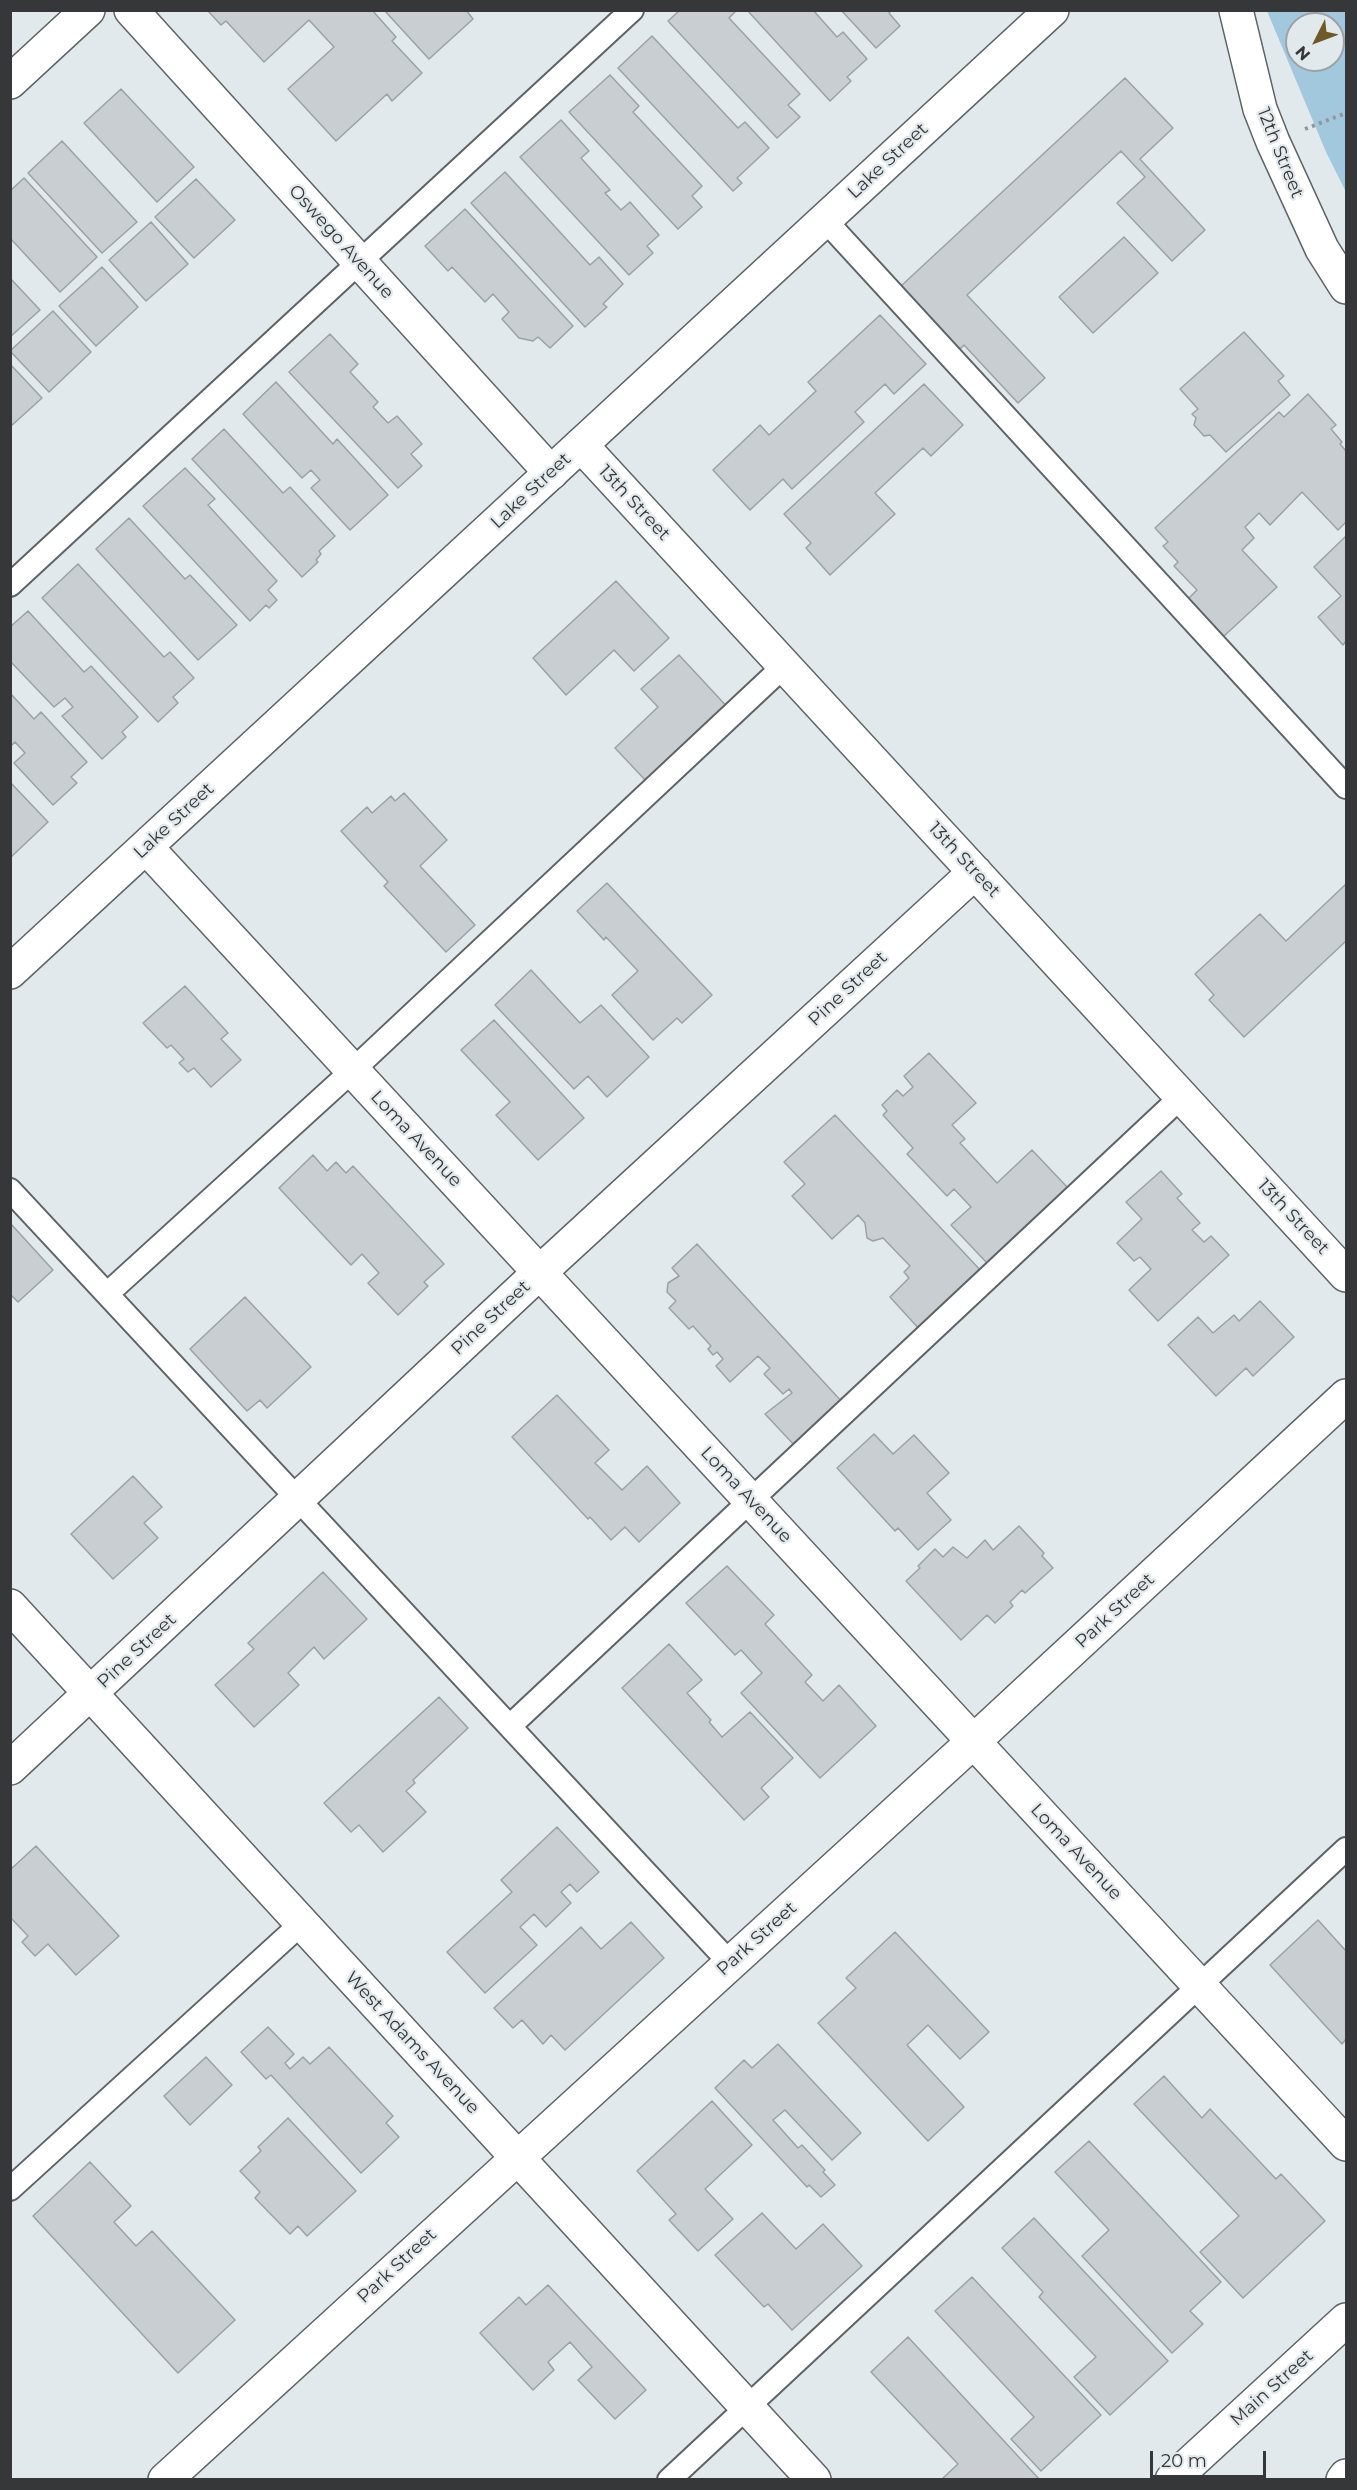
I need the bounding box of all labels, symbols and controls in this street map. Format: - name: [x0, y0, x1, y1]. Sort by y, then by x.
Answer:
- north arrow: [1285, 12, 1345, 72]
- text: N: [1291, 42, 1314, 64]
- street label: 12th Street: [1252, 105, 1308, 201]
- street label: Lake Street: [843, 118, 933, 204]
- street label: Oswego Avenue: [284, 180, 398, 304]
- street label: Lake Street: [486, 448, 576, 534]
- street label: 13th Street: [594, 461, 674, 545]
- street label: Lake Street: [129, 778, 219, 864]
- street label: 13th Street: [924, 818, 1004, 902]
- street label: Pine Street: [804, 947, 892, 1031]
- street label: Loma Avenue: [366, 1086, 466, 1192]
- street label: 13th Street: [1253, 1175, 1333, 1259]
- street label: Pine Street: [447, 1276, 535, 1360]
- street label: Loma Avenue: [696, 1442, 796, 1548]
- street label: Park Street: [1071, 1569, 1159, 1653]
- street label: Pine Street: [93, 1609, 181, 1693]
- street label: Loma Avenue: [1026, 1799, 1126, 1905]
- street label: Park Street: [713, 1897, 801, 1981]
- street label: West Adams Avenue: [340, 1967, 484, 2119]
- street label: Park Street: [353, 2224, 441, 2308]
- street label: Main Street: [1226, 2345, 1318, 2431]
- scale bar: [1153, 2439, 1268, 2477]
- text: 20 m: [1161, 2450, 1207, 2472]

